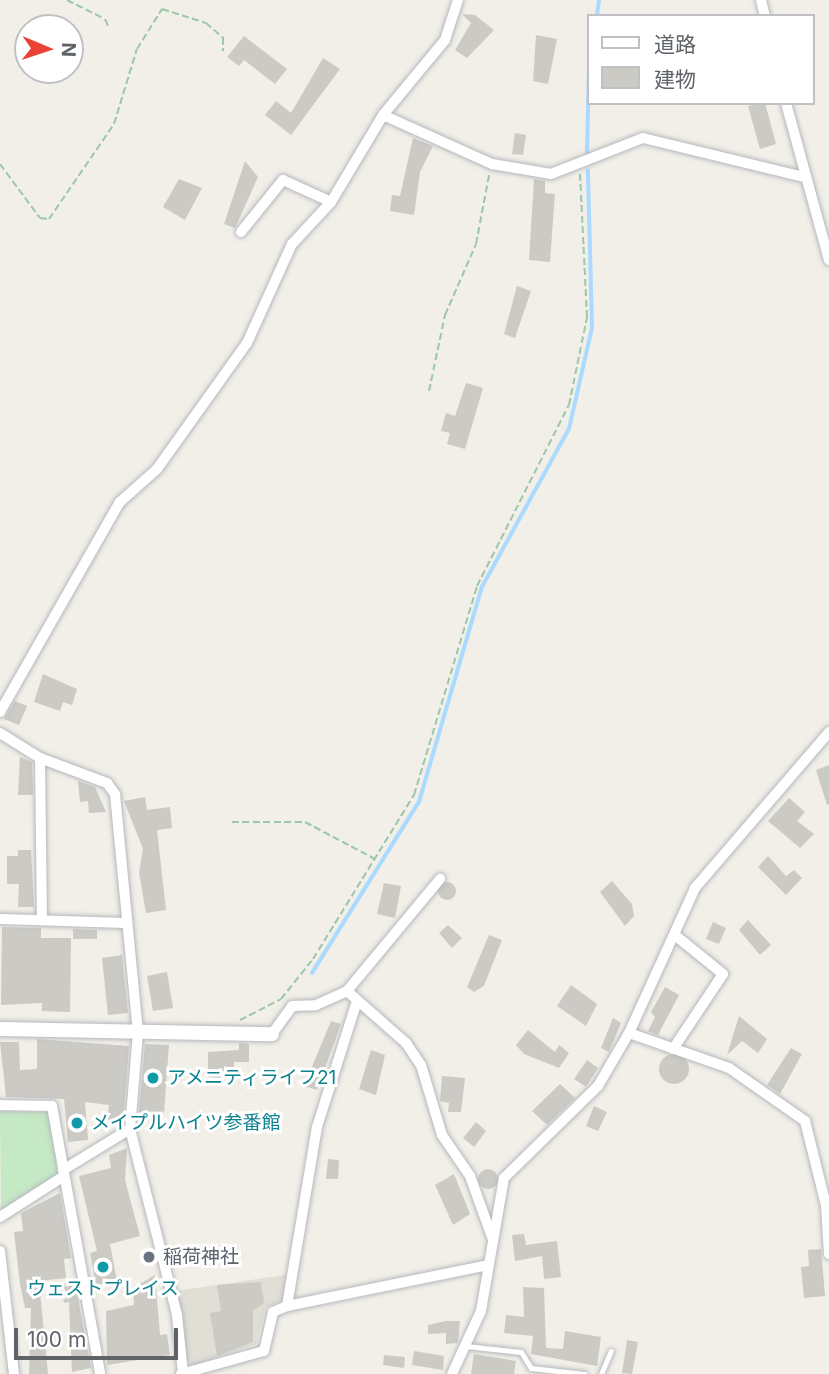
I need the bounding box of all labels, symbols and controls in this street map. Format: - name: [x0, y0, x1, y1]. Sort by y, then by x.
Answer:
- north arrow: [14, 14, 84, 84]
- legend: [588, 14, 815, 105]
- text: 道路: [654, 32, 696, 57]
- text: N: [57, 42, 80, 57]
- text: 建物: [654, 67, 696, 92]
- place label: アメニティライフ21: [167, 1067, 338, 1089]
- marker: アメニティライフ21: [145, 1070, 161, 1086]
- place label: メイプルハイツ参番館: [91, 1112, 281, 1134]
- marker: メイプルハイツ参番館: [69, 1115, 85, 1131]
- place label: 稲荷神社: [163, 1246, 239, 1268]
- marker: 稲荷神社: [141, 1249, 157, 1265]
- marker: ウェストプレイス: [95, 1259, 111, 1275]
- place label: ウェストプレイス: [27, 1278, 179, 1300]
- scale bar: [18, 1314, 182, 1358]
- text: 100 m: [27, 1327, 86, 1352]

